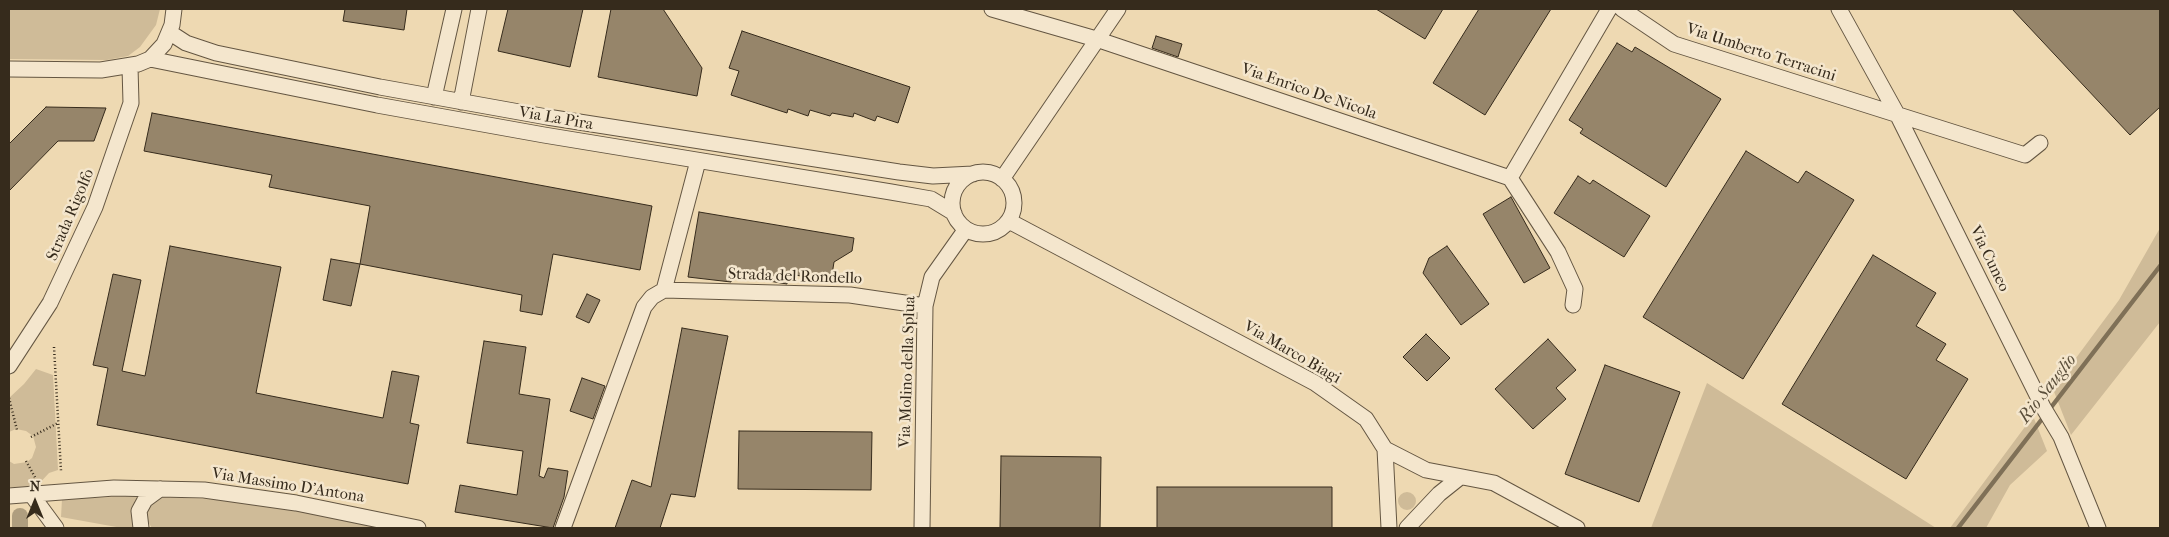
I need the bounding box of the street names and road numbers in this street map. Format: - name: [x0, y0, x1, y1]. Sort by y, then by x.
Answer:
- street label: Via Umberto Terracini: [1684, 20, 1838, 86]
- street label: Via Enrico De Nicola: [1239, 60, 1379, 124]
- street label: Via La Pira: [517, 103, 595, 135]
- street label: Strada Rigolfo: [43, 166, 99, 264]
- street label: Via Cuneo: [1965, 223, 2013, 295]
- street label: Strada del Rondello: [728, 265, 862, 289]
- street label: Via Molino della Splua: [896, 296, 920, 448]
- street label: Via Marco Biagi: [1240, 317, 1344, 389]
- street label: Via Massimo D'Antona: [210, 464, 366, 508]

